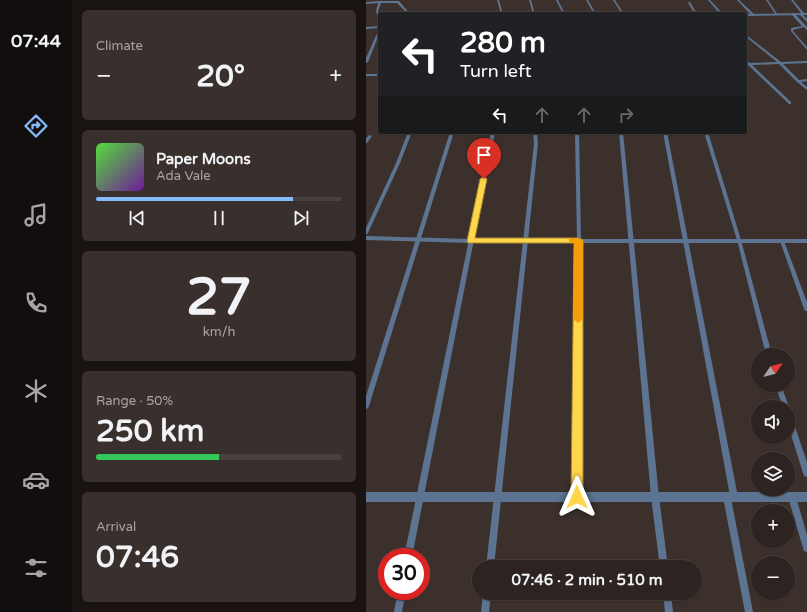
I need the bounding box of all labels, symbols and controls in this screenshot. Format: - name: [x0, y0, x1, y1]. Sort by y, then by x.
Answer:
- text: 280 m: [460, 26, 546, 60]
- icon: left: [394, 28, 446, 80]
- text: 07:44: [11, 30, 61, 52]
- text: Climate: [96, 38, 143, 54]
- text: 20°: [196, 58, 245, 95]
- text: Turn left: [460, 60, 532, 82]
- text: −: [96, 63, 112, 89]
- text: +: [330, 63, 342, 89]
- icon: left: [489, 104, 511, 126]
- icon: ahead: [531, 104, 553, 126]
- icon: ahead: [573, 104, 595, 126]
- icon: right: [615, 104, 637, 126]
- icon: directions: [22, 112, 50, 140]
- pin: [467, 138, 501, 179]
- icon: arrive: [473, 144, 495, 166]
- text: Paper Moons: [156, 150, 251, 168]
- text: Ada Vale: [156, 168, 211, 184]
- icon: music: [22, 201, 50, 229]
- icon: previous: [126, 207, 148, 229]
- icon: pause: [208, 207, 230, 229]
- icon: next: [290, 207, 312, 229]
- text: 27: [186, 266, 252, 329]
- icon: phone: [22, 289, 50, 317]
- text: km/h: [203, 324, 235, 340]
- north arrow: [751, 348, 795, 392]
- map controls: [751, 348, 795, 600]
- icon: climate: [22, 377, 50, 405]
- text: Range · 50%: [96, 393, 173, 409]
- button: sound: [751, 400, 795, 444]
- text: 250 km: [96, 413, 204, 450]
- button: layers: [751, 452, 795, 496]
- icon: car: [22, 466, 50, 494]
- position arrow: [556, 476, 598, 518]
- button: +: [751, 504, 795, 548]
- text: Arrival: [96, 519, 136, 535]
- text: 07:46: [96, 539, 179, 576]
- speed limit sign: 30: [378, 548, 430, 600]
- icon: filters: [22, 554, 50, 582]
- button: −: [751, 556, 795, 600]
- text: 07:46 · 2 min · 510 m: [512, 571, 662, 589]

